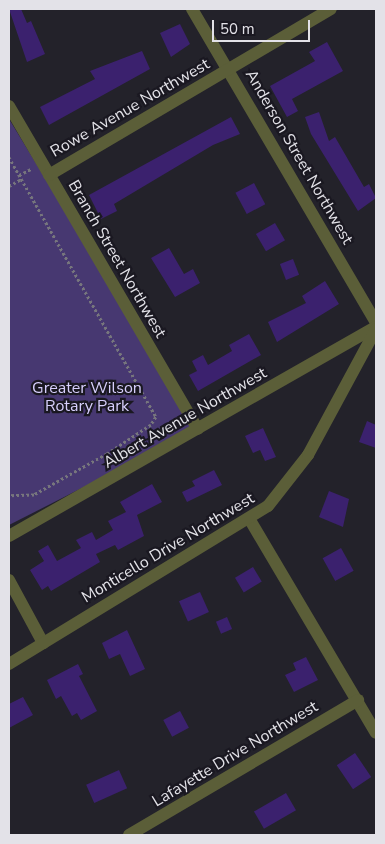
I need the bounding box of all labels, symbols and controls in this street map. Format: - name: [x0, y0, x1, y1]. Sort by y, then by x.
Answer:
- scale bar: [215, 10, 312, 42]
- text: 50 m: [220, 19, 255, 39]
- street label: Rowe Avenue Northwest: [47, 55, 213, 161]
- street label: Anderson Street Northwest: [241, 66, 357, 248]
- street label: Branch Street Northwest: [64, 177, 170, 341]
- street label: Albert Avenue Northwest: [100, 363, 270, 473]
- park label: Greater Wilson Rotary Park: [32, 378, 142, 416]
- street label: Monticello Drive Northwest: [78, 489, 258, 607]
- street label: Lafayette Drive Northwest: [149, 697, 321, 811]

